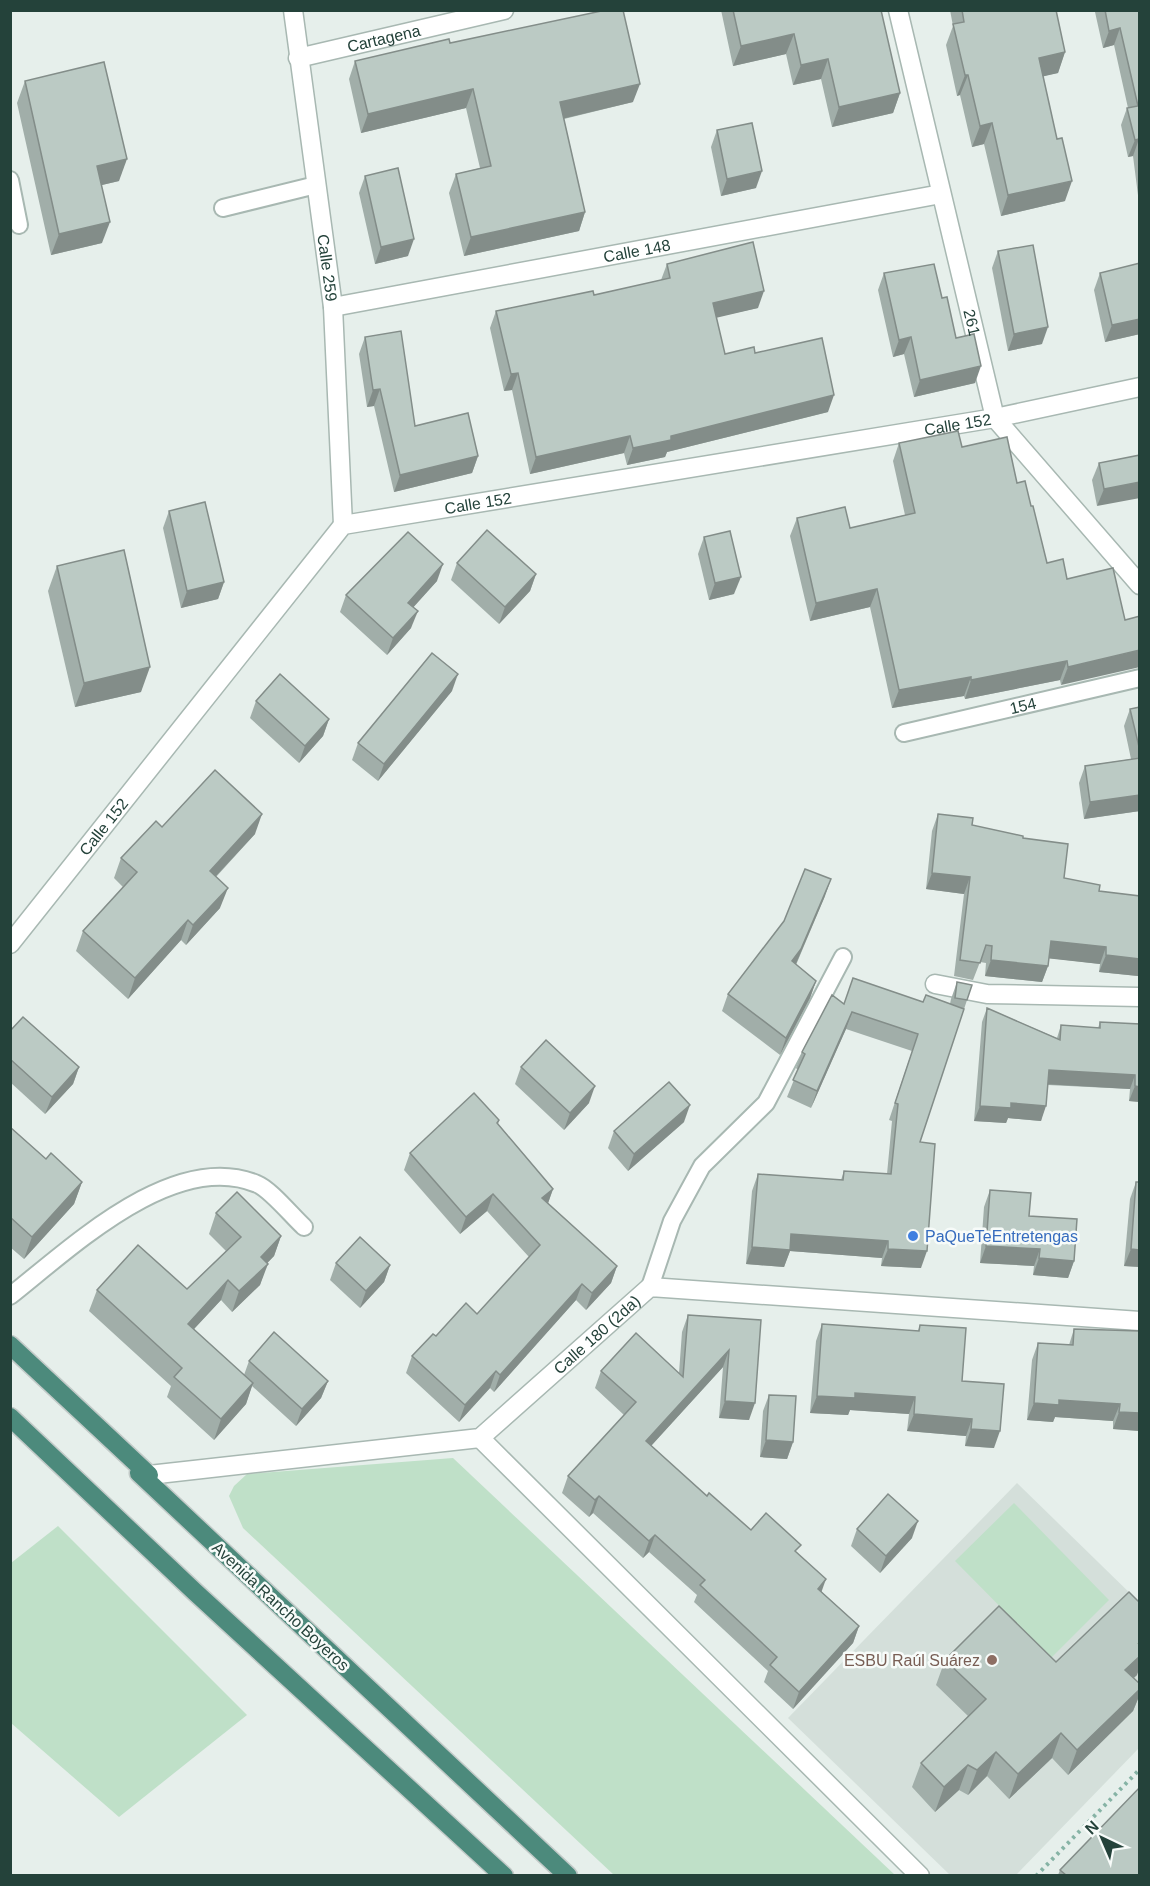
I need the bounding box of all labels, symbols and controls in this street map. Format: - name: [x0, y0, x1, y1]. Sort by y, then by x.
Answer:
- street label: Cartagena: [345, 22, 422, 55]
- street label: Calle 259: [314, 233, 340, 303]
- street label: Calle 148: [602, 236, 672, 266]
- street label: 261: [960, 307, 983, 337]
- street label: Calle 152: [923, 411, 993, 439]
- street label: Calle 152: [443, 489, 513, 517]
- street label: 154: [1008, 694, 1038, 717]
- street label: Calle 152: [76, 795, 131, 859]
- place label: PaQueTeEntretengas: [925, 1228, 1078, 1245]
- marker: PaQueTeEntretengas: [906, 1229, 920, 1243]
- street label: Calle 180 (2da): [550, 1292, 643, 1378]
- street label: Avenida Rancho Boyeros: [209, 1539, 352, 1674]
- place label: ESBU Raúl Suárez: [844, 1652, 980, 1669]
- marker: ESBU Raúl Suárez: [985, 1653, 999, 1667]
- north arrow: [1072, 1808, 1132, 1868]
- text: N: [1082, 1817, 1102, 1838]

